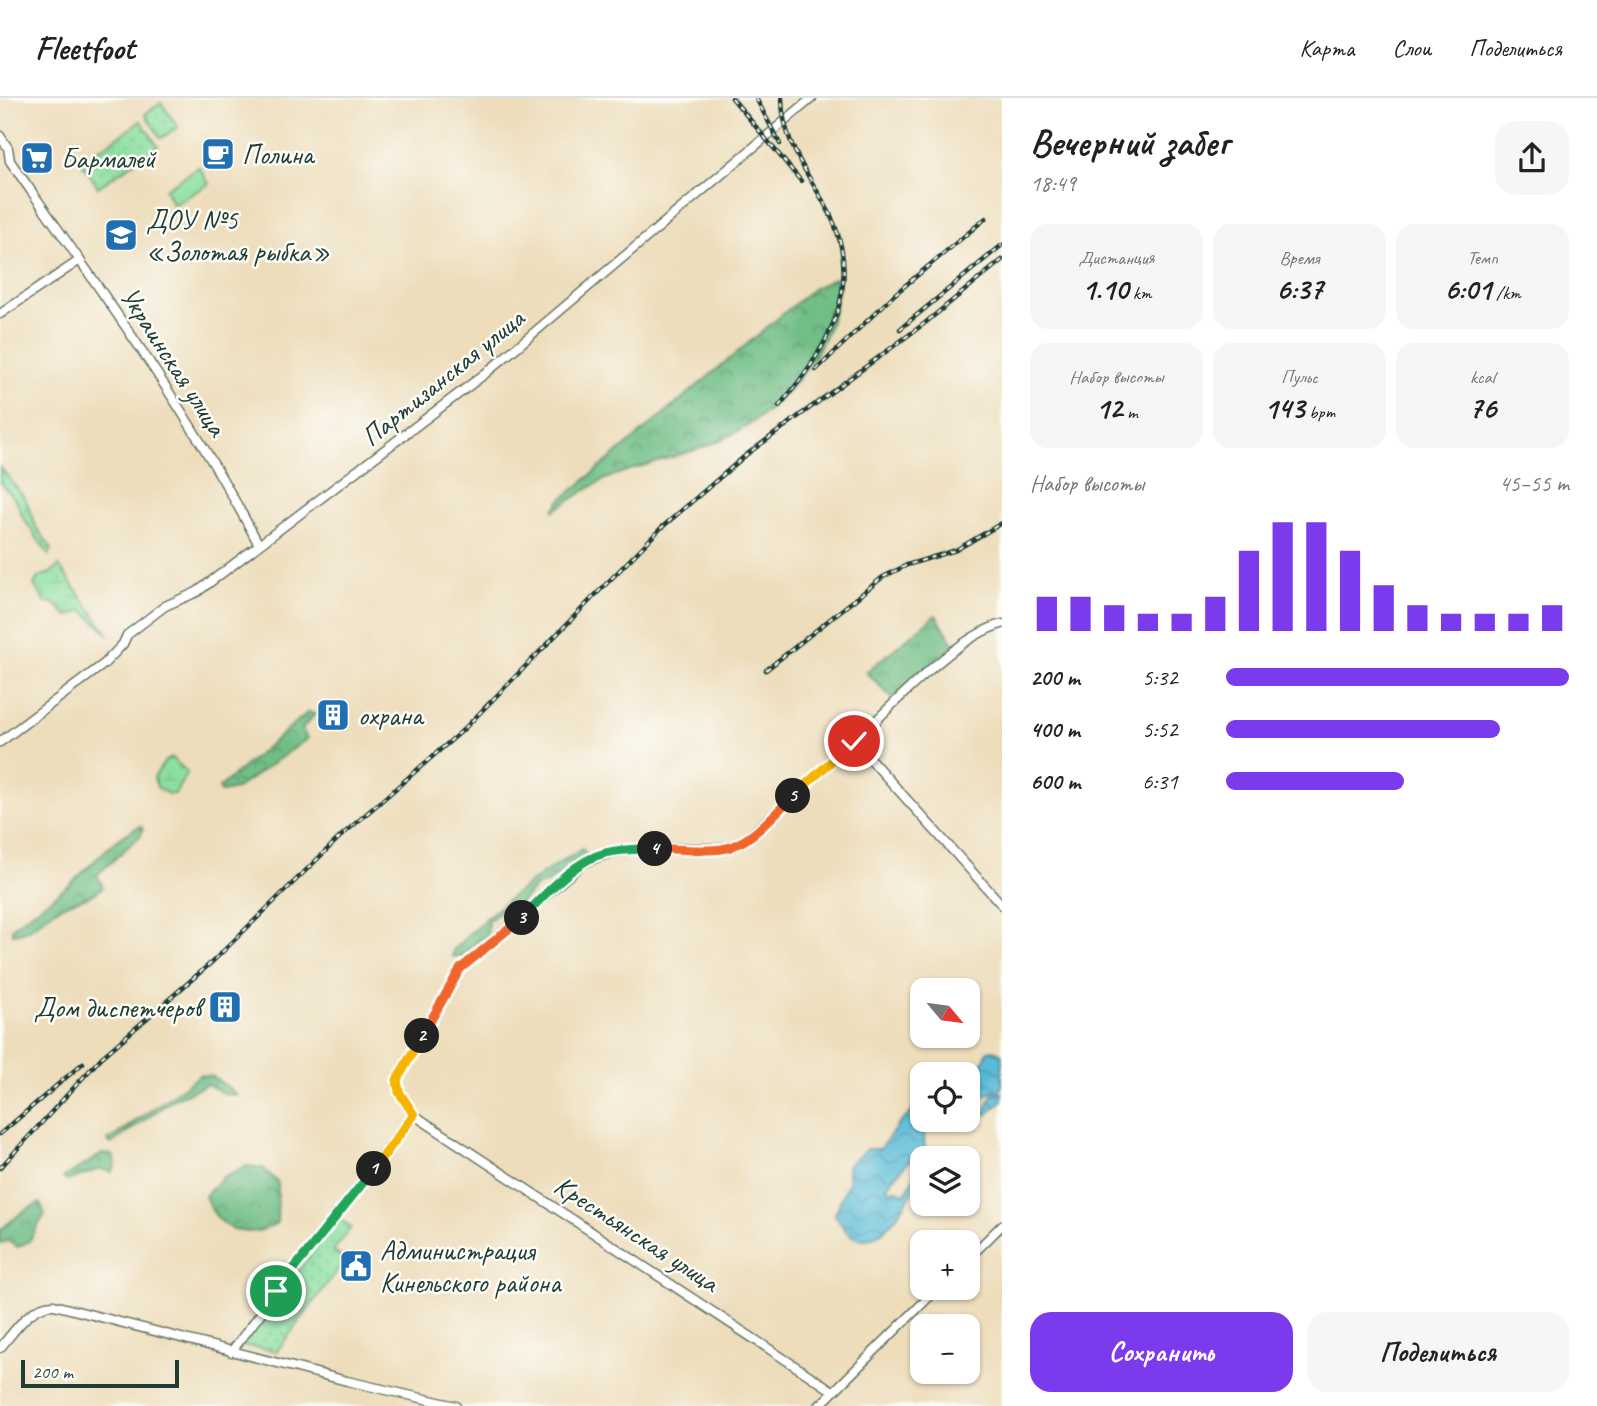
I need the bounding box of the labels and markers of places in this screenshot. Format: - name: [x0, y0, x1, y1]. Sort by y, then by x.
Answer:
- cafe icon: Полина: [199, 135, 237, 173]
- place label: Полина: [242, 137, 316, 172]
- supermarket icon: Бармалей: [18, 139, 56, 177]
- place label: Бармалей: [61, 141, 157, 176]
- place label: ДОУ №5 «Золотая рыбка»: [146, 202, 330, 269]
- school or university icon: ДОУ №5 «Золотая рыбка»: [102, 216, 140, 254]
- building icon: охрана: [314, 696, 352, 734]
- place label: охрана: [358, 698, 425, 733]
- pin: [824, 711, 884, 771]
- pin: 5: [776, 778, 810, 814]
- pin: 4: [638, 832, 672, 866]
- pin: 3: [504, 900, 540, 936]
- building icon: Дом диспетчеров: [206, 988, 244, 1026]
- place label: Дом диспетчеров: [34, 990, 206, 1025]
- pin: 2: [404, 1018, 440, 1054]
- pin: 1: [356, 1152, 392, 1186]
- place label: Администрация Кинельского района: [380, 1233, 562, 1300]
- public building icon: Администрация Кинельского района: [337, 1247, 375, 1285]
- pin: [246, 1261, 306, 1321]

